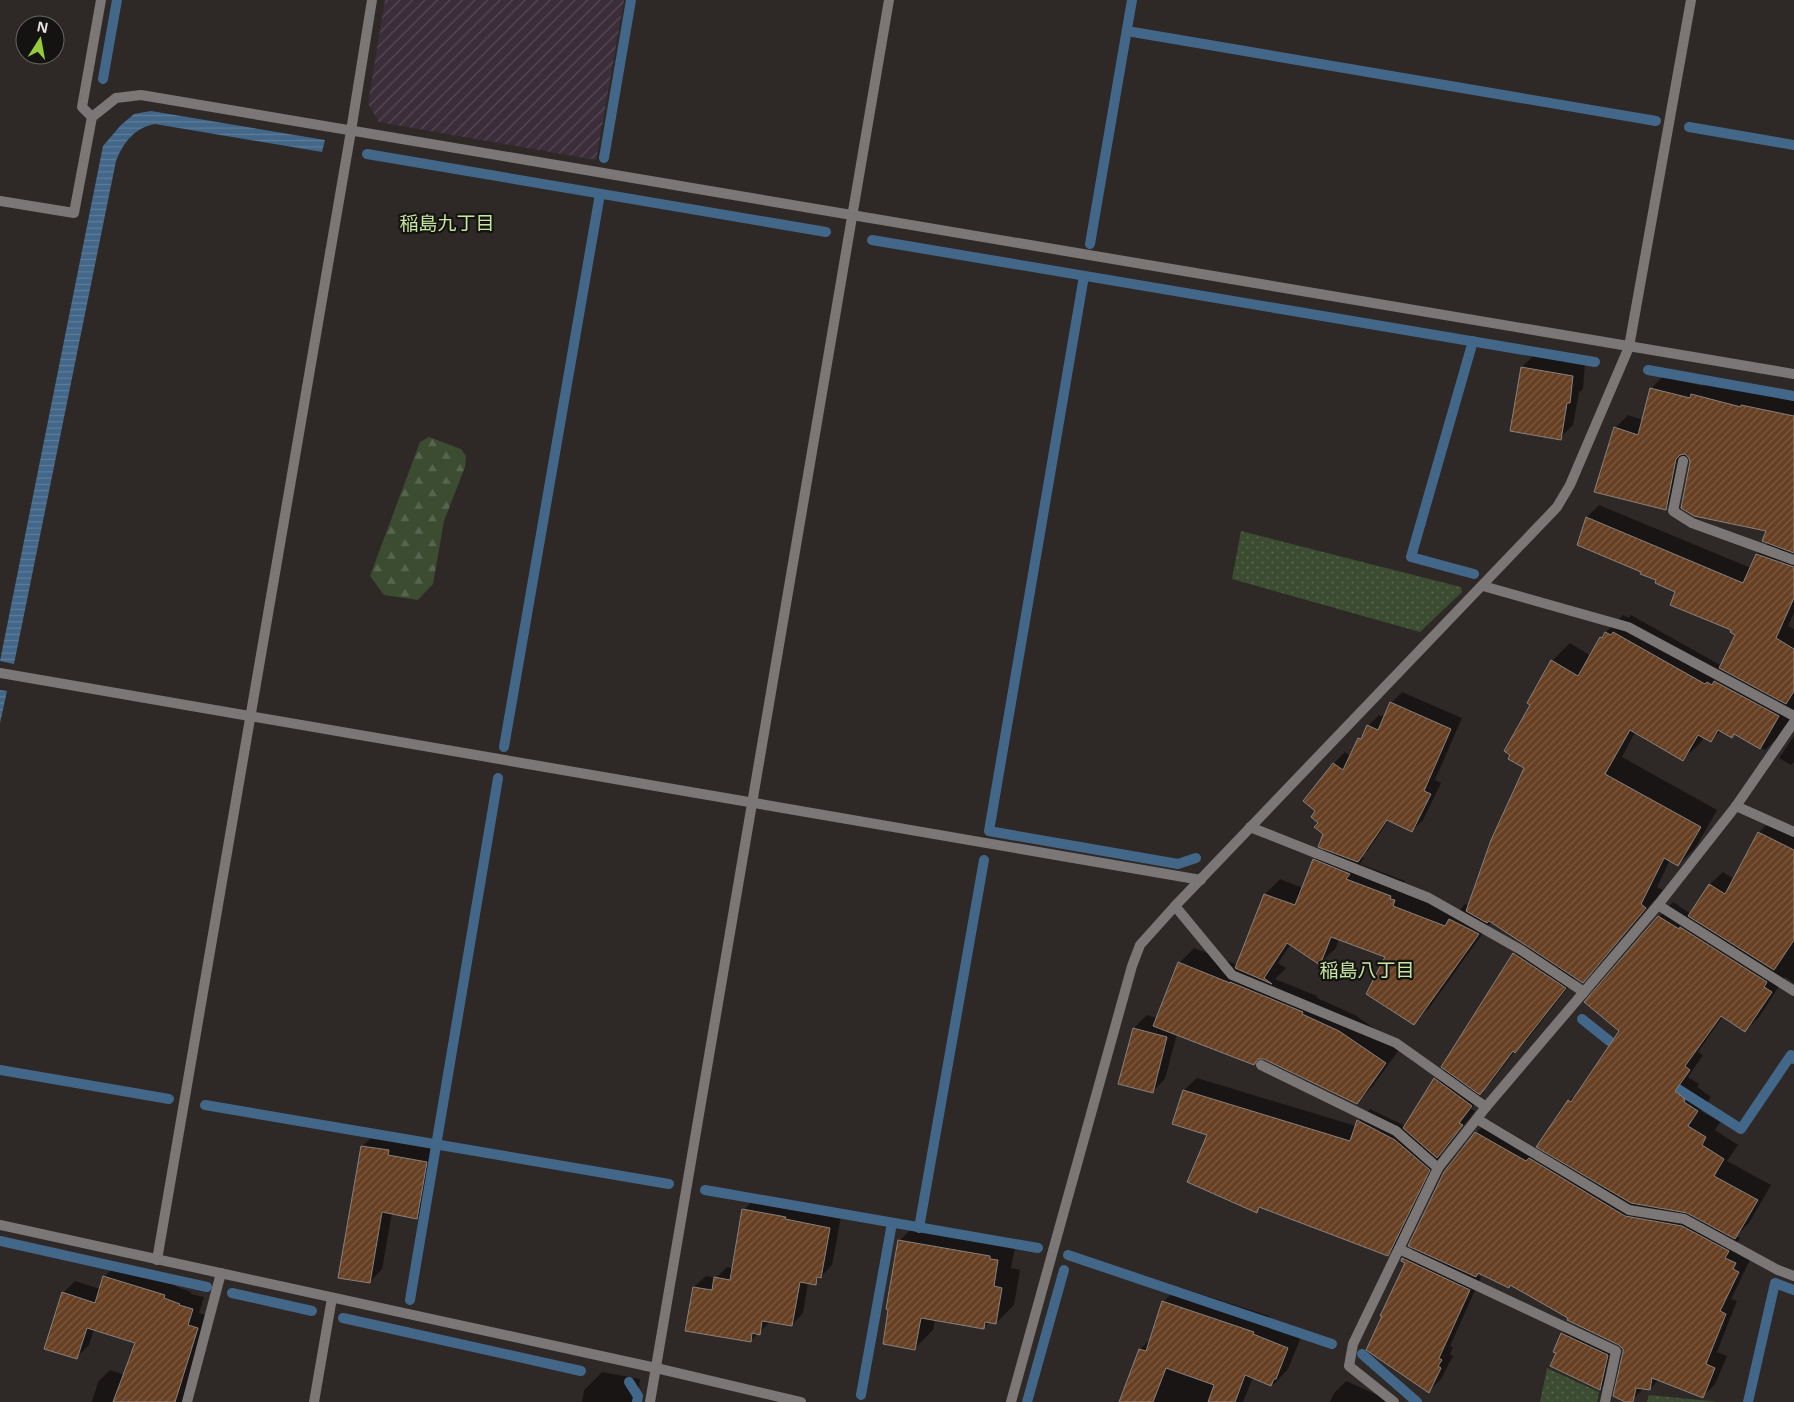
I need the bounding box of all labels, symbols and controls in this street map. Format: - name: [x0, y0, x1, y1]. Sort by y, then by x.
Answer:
- north arrow: [15, 15, 65, 65]
- text: N: [35, 16, 50, 37]
- district label: 稲島九丁目: [399, 210, 495, 236]
- district label: 稲島八丁目: [1319, 957, 1415, 983]

